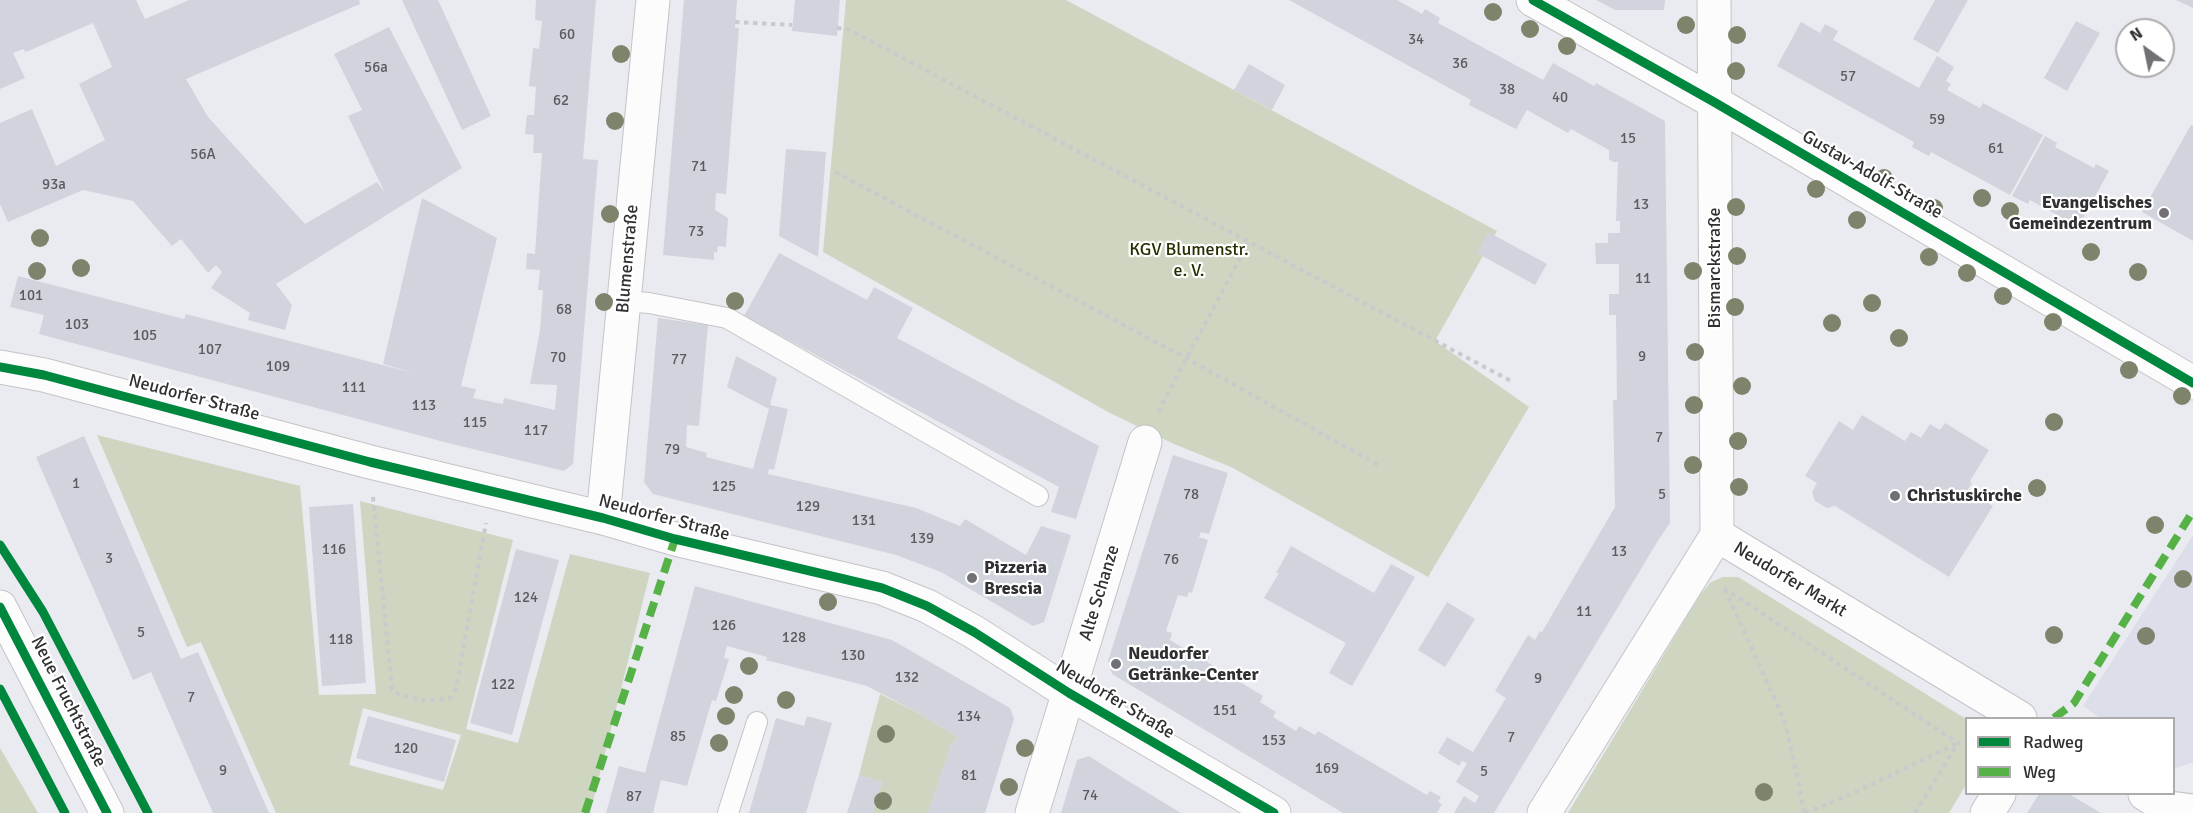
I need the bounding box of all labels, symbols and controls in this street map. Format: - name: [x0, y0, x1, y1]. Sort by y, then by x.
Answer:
- north arrow: [2115, 18, 2175, 78]
- text: N: [2126, 23, 2146, 46]
- house number: 60: [559, 26, 575, 44]
- house number: 34: [1408, 31, 1424, 49]
- house number: 36: [1452, 55, 1468, 73]
- house number: 56a: [364, 59, 388, 77]
- house number: 57: [1840, 68, 1856, 86]
- house number: 38: [1499, 81, 1515, 99]
- house number: 40: [1552, 89, 1568, 107]
- house number: 62: [553, 92, 569, 110]
- house number: 59: [1929, 111, 1945, 129]
- street label: Gustav-Adolf-Straße: [1798, 126, 1946, 224]
- house number: 15: [1620, 130, 1636, 148]
- house number: 61: [1988, 140, 2004, 158]
- house number: 56A: [190, 146, 216, 164]
- house number: 71: [691, 158, 707, 176]
- house number: 93a: [42, 176, 66, 194]
- place label: Evangelisches Gemeindezentrum: [2009, 192, 2152, 234]
- house number: 13: [1633, 196, 1649, 214]
- street label: Blumenstraße: [612, 204, 644, 314]
- marker: Evangelisches Gemeindezentrum: [2157, 206, 2171, 220]
- street label: Bismarckstraße: [1704, 207, 1726, 329]
- house number: 73: [688, 223, 704, 241]
- park label: KGV Blumenstr. e. V.: [1129, 239, 1249, 282]
- house number: 11: [1635, 270, 1651, 288]
- house number: 101: [19, 287, 43, 305]
- house number: 68: [556, 301, 572, 319]
- house number: 103: [65, 316, 89, 334]
- house number: 105: [133, 327, 157, 345]
- house number: 107: [198, 341, 222, 359]
- house number: 9: [1638, 348, 1646, 366]
- house number: 70: [550, 349, 566, 367]
- house number: 77: [671, 351, 687, 369]
- house number: 109: [266, 358, 290, 376]
- street label: Neudorfer Straße: [126, 370, 262, 426]
- house number: 111: [342, 379, 366, 397]
- house number: 113: [412, 397, 436, 415]
- house number: 115: [463, 414, 487, 432]
- house number: 117: [524, 422, 548, 440]
- house number: 7: [1655, 429, 1663, 447]
- house number: 79: [664, 441, 680, 459]
- house number: 1: [72, 475, 80, 493]
- house number: 125: [712, 478, 736, 496]
- place label: Christuskirche: [1907, 485, 2022, 507]
- house number: 78: [1183, 486, 1199, 504]
- house number: 5: [1658, 486, 1666, 504]
- marker: Christuskirche: [1888, 489, 1902, 503]
- street label: Neudorfer Straße: [596, 490, 732, 546]
- house number: 129: [796, 498, 820, 516]
- house number: 131: [852, 512, 876, 530]
- house number: 139: [910, 530, 934, 548]
- street label: Neudorfer Markt: [1729, 538, 1851, 622]
- house number: 116: [322, 541, 346, 559]
- street label: Alte Schanze: [1075, 543, 1125, 643]
- house number: 13: [1611, 543, 1627, 561]
- house number: 3: [105, 550, 113, 568]
- house number: 76: [1163, 551, 1179, 569]
- place label: Pizzeria Brescia: [984, 557, 1047, 600]
- marker: Pizzeria Brescia: [965, 571, 979, 585]
- house number: 124: [514, 589, 538, 607]
- house number: 11: [1576, 603, 1592, 621]
- house number: 126: [712, 617, 736, 635]
- house number: 5: [137, 624, 145, 642]
- house number: 128: [782, 629, 806, 647]
- house number: 118: [329, 631, 353, 649]
- street label: Neue Fruchtstraße: [26, 633, 110, 771]
- place label: Neudorfer Getränke-Center: [1128, 643, 1259, 686]
- house number: 130: [841, 647, 865, 665]
- street label: Neudorfer Straße: [1052, 656, 1178, 744]
- marker: Neudorfer Getränke-Center: [1109, 657, 1123, 671]
- house number: 132: [895, 669, 919, 687]
- house number: 9: [1534, 670, 1542, 688]
- house number: 122: [491, 676, 515, 694]
- house number: 7: [187, 689, 195, 707]
- house number: 151: [1213, 702, 1237, 720]
- house number: 134: [957, 708, 981, 726]
- legend: [1965, 717, 2175, 795]
- house number: 85: [670, 728, 686, 746]
- house number: 7: [1507, 729, 1515, 747]
- text: Radweg: [2023, 731, 2084, 753]
- house number: 153: [1262, 732, 1286, 750]
- house number: 120: [394, 740, 418, 758]
- house number: 169: [1315, 760, 1339, 778]
- text: Weg: [2023, 761, 2056, 783]
- house number: 9: [219, 762, 227, 780]
- house number: 5: [1480, 763, 1488, 781]
- house number: 81: [961, 767, 977, 785]
- house number: 74: [1082, 787, 1098, 805]
- house number: 87: [626, 788, 642, 806]

